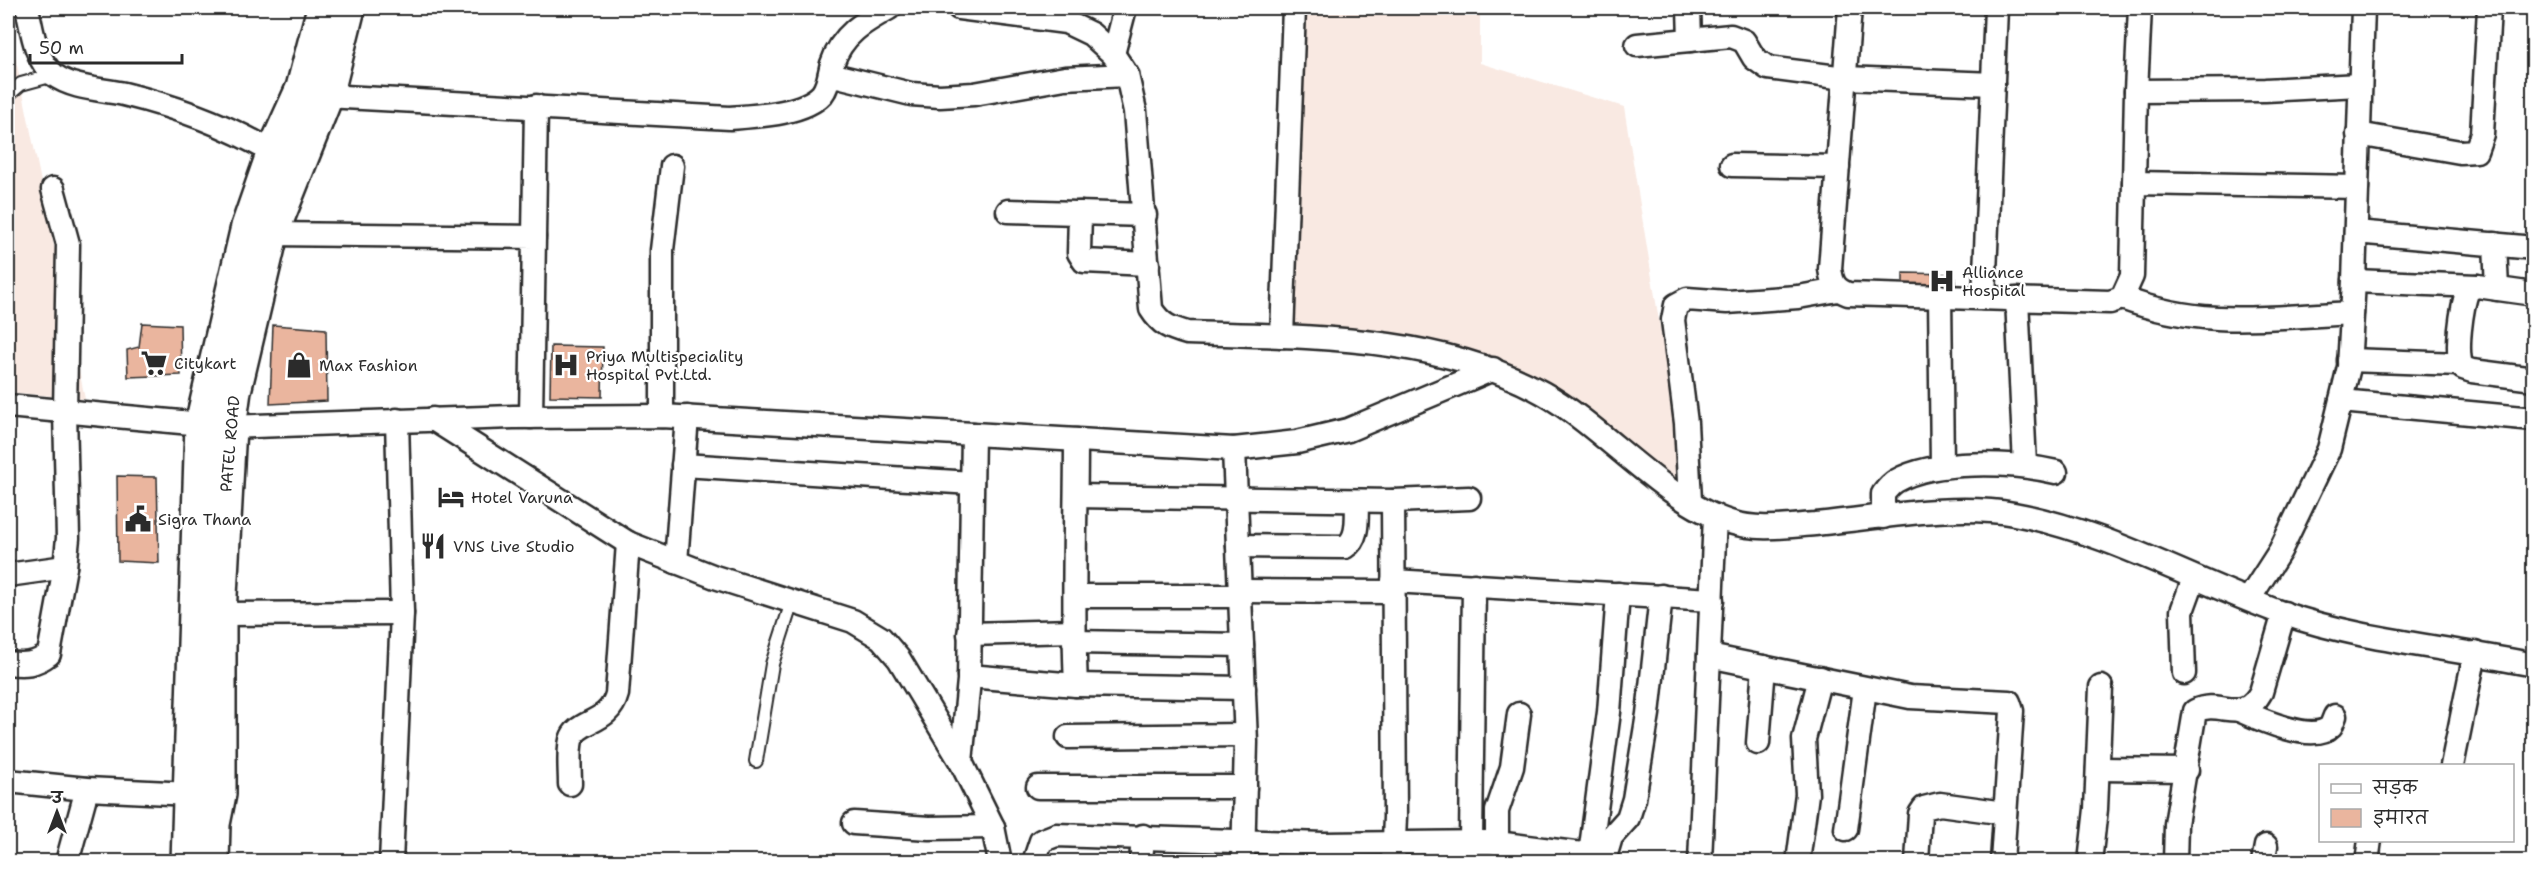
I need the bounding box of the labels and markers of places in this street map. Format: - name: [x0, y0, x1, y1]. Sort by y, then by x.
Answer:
- place label: Alliance Hospital: [1962, 262, 2025, 301]
- hospital icon: Alliance Hospital: [1927, 266, 1957, 296]
- place label: Priya Multispeciality Hospital Pvt.Ltd.: [586, 346, 743, 385]
- supermarket icon: Citykart: [139, 348, 169, 378]
- shop icon: Max Fashion: [284, 350, 314, 380]
- hospital icon: Priya Multispeciality Hospital Pvt.Ltd.: [551, 350, 581, 380]
- place label: Citykart: [174, 353, 236, 374]
- place label: Max Fashion: [319, 355, 418, 376]
- hotel icon: Hotel Varuna: [436, 482, 466, 512]
- place label: Hotel Varuna: [471, 487, 573, 508]
- public building icon: Sigra Thana: [123, 504, 153, 534]
- place label: Sigra Thana: [158, 509, 251, 530]
- restaurant icon: VNS Live Studio: [418, 531, 448, 561]
- place label: VNS Live Studio: [453, 536, 574, 557]

